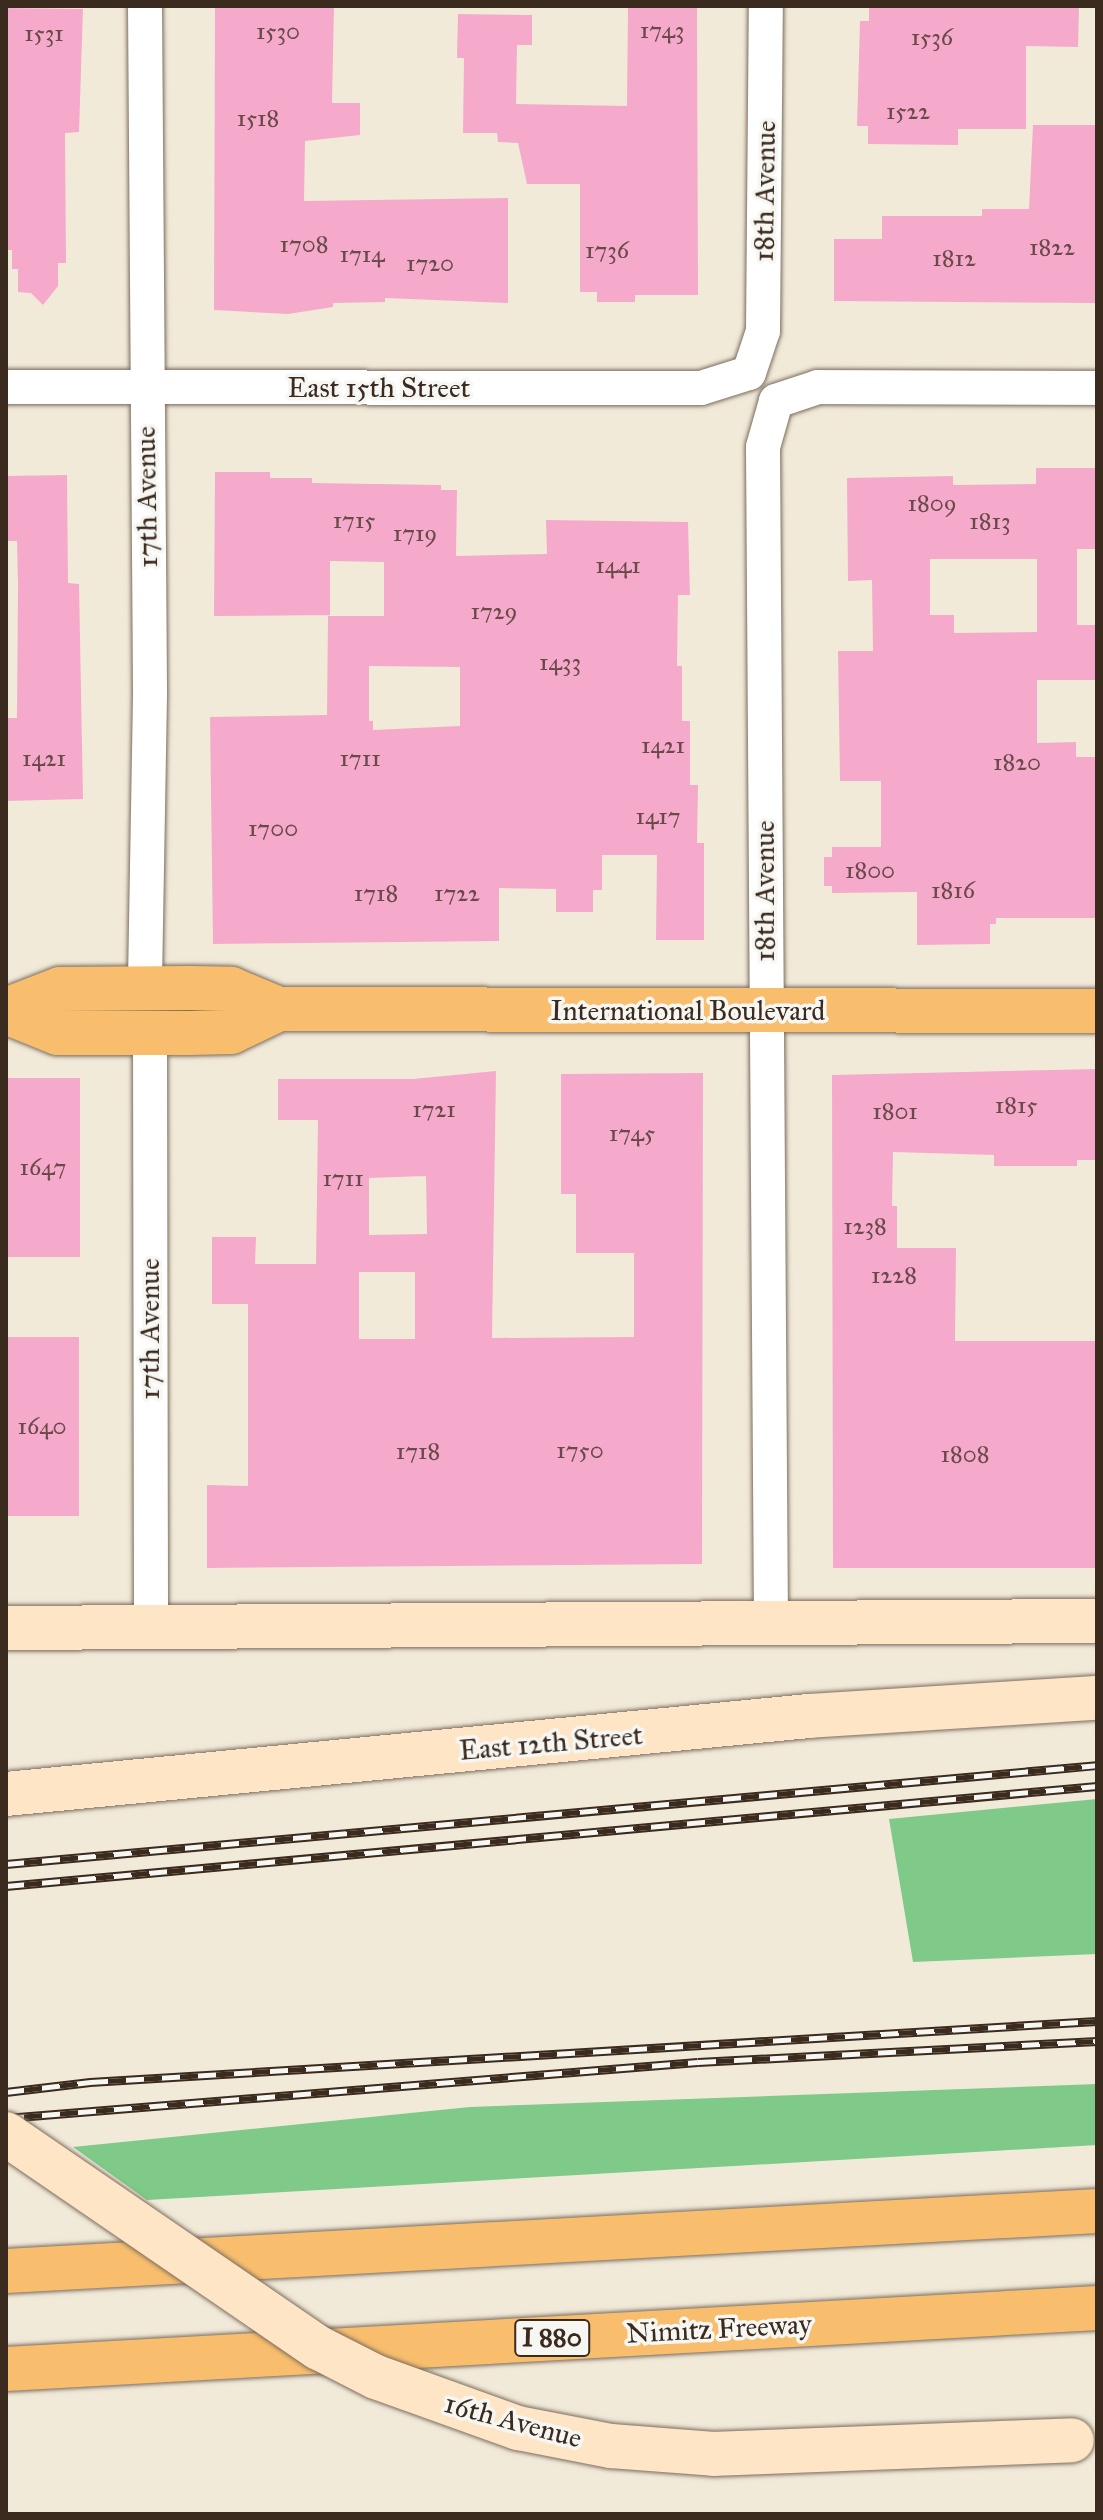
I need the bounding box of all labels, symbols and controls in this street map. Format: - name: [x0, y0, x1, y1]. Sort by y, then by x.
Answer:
- house number: 1743: [640, 17, 684, 45]
- house number: 1530: [256, 18, 300, 46]
- house number: 1531: [24, 20, 64, 48]
- house number: 1536: [911, 24, 953, 52]
- house number: 1522: [886, 98, 930, 126]
- house number: 1518: [237, 105, 279, 133]
- street label: 18th Avenue: [747, 120, 783, 262]
- house number: 1708: [279, 231, 329, 259]
- house number: 1822: [1029, 234, 1075, 262]
- house number: 1736: [585, 237, 629, 265]
- house number: 1714: [339, 241, 385, 269]
- house number: 1812: [932, 245, 976, 273]
- house number: 1720: [406, 250, 454, 278]
- street label: East 15th Street: [288, 371, 470, 405]
- street label: 17th Avenue: [129, 426, 165, 568]
- house number: 1809: [907, 490, 957, 518]
- house number: 1715: [333, 507, 375, 535]
- house number: 1813: [969, 508, 1011, 536]
- house number: 1719: [393, 520, 437, 548]
- house number: 1441: [595, 552, 641, 580]
- house number: 1729: [470, 598, 518, 626]
- house number: 1433: [539, 649, 581, 677]
- house number: 1421: [641, 732, 685, 760]
- house number: 1421: [22, 745, 66, 773]
- house number: 1711: [339, 745, 381, 773]
- house number: 1820: [993, 749, 1041, 777]
- house number: 1417: [635, 803, 681, 831]
- house number: 1700: [248, 815, 298, 843]
- street label: 18th Avenue: [748, 820, 782, 962]
- house number: 1800: [845, 857, 895, 885]
- house number: 1816: [931, 877, 975, 905]
- house number: 1718: [354, 880, 398, 908]
- house number: 1722: [434, 880, 480, 908]
- street label: International Boulevard: [551, 994, 825, 1028]
- house number: 1815: [995, 1092, 1037, 1120]
- house number: 1721: [412, 1096, 456, 1124]
- house number: 1801: [872, 1098, 918, 1126]
- house number: 1745: [609, 1120, 655, 1148]
- house number: 1647: [20, 1154, 66, 1182]
- house number: 1711: [322, 1165, 364, 1193]
- house number: 1238: [843, 1213, 887, 1241]
- street label: 17th Avenue: [133, 1258, 167, 1400]
- house number: 1228: [871, 1262, 917, 1290]
- house number: 1640: [17, 1413, 67, 1441]
- house number: 1750: [556, 1437, 604, 1465]
- house number: 1718: [396, 1438, 440, 1466]
- house number: 1808: [941, 1441, 989, 1469]
- street label: East 12th Street: [458, 1718, 644, 1768]
- street label: Nimitz Freeway: [626, 2307, 812, 2351]
- road number: I 880: [514, 2316, 590, 2360]
- street label: 16th Avenue: [441, 2387, 585, 2455]

